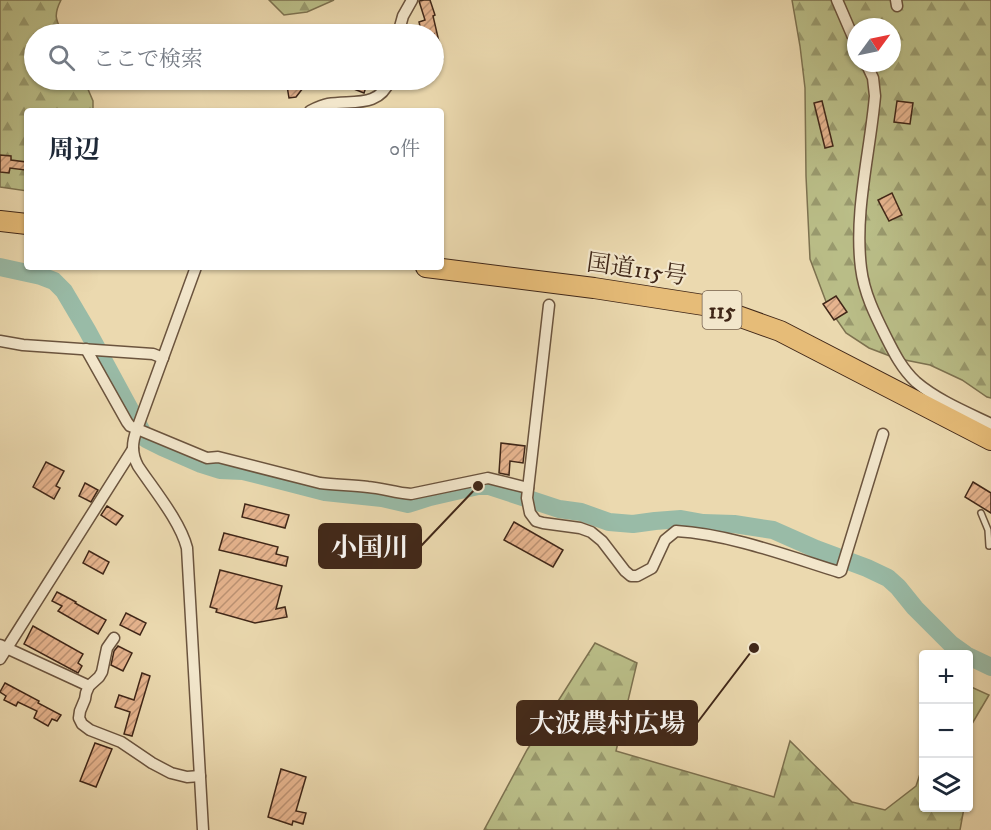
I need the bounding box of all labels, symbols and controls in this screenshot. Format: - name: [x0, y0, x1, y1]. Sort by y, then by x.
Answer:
- north arrow: [847, 18, 901, 72]
- search box: [24, 24, 444, 90]
- icon: search: [45, 41, 78, 74]
- text: ここで検索: [93, 46, 203, 73]
- text: 周辺: [48, 134, 100, 167]
- text: 0件: [389, 137, 420, 162]
- street label: 国道115号: [585, 248, 689, 292]
- road number: 115: [702, 291, 742, 329]
- callout: 小国川: [319, 524, 421, 568]
- text: 小国川: [331, 532, 409, 565]
- map controls: [919, 650, 973, 812]
- button: +: [919, 650, 973, 704]
- callout: 大波農村広場: [517, 701, 697, 745]
- button: −: [919, 704, 973, 758]
- text: 大波農村広場: [529, 708, 685, 741]
- button: layers: [919, 758, 973, 812]

